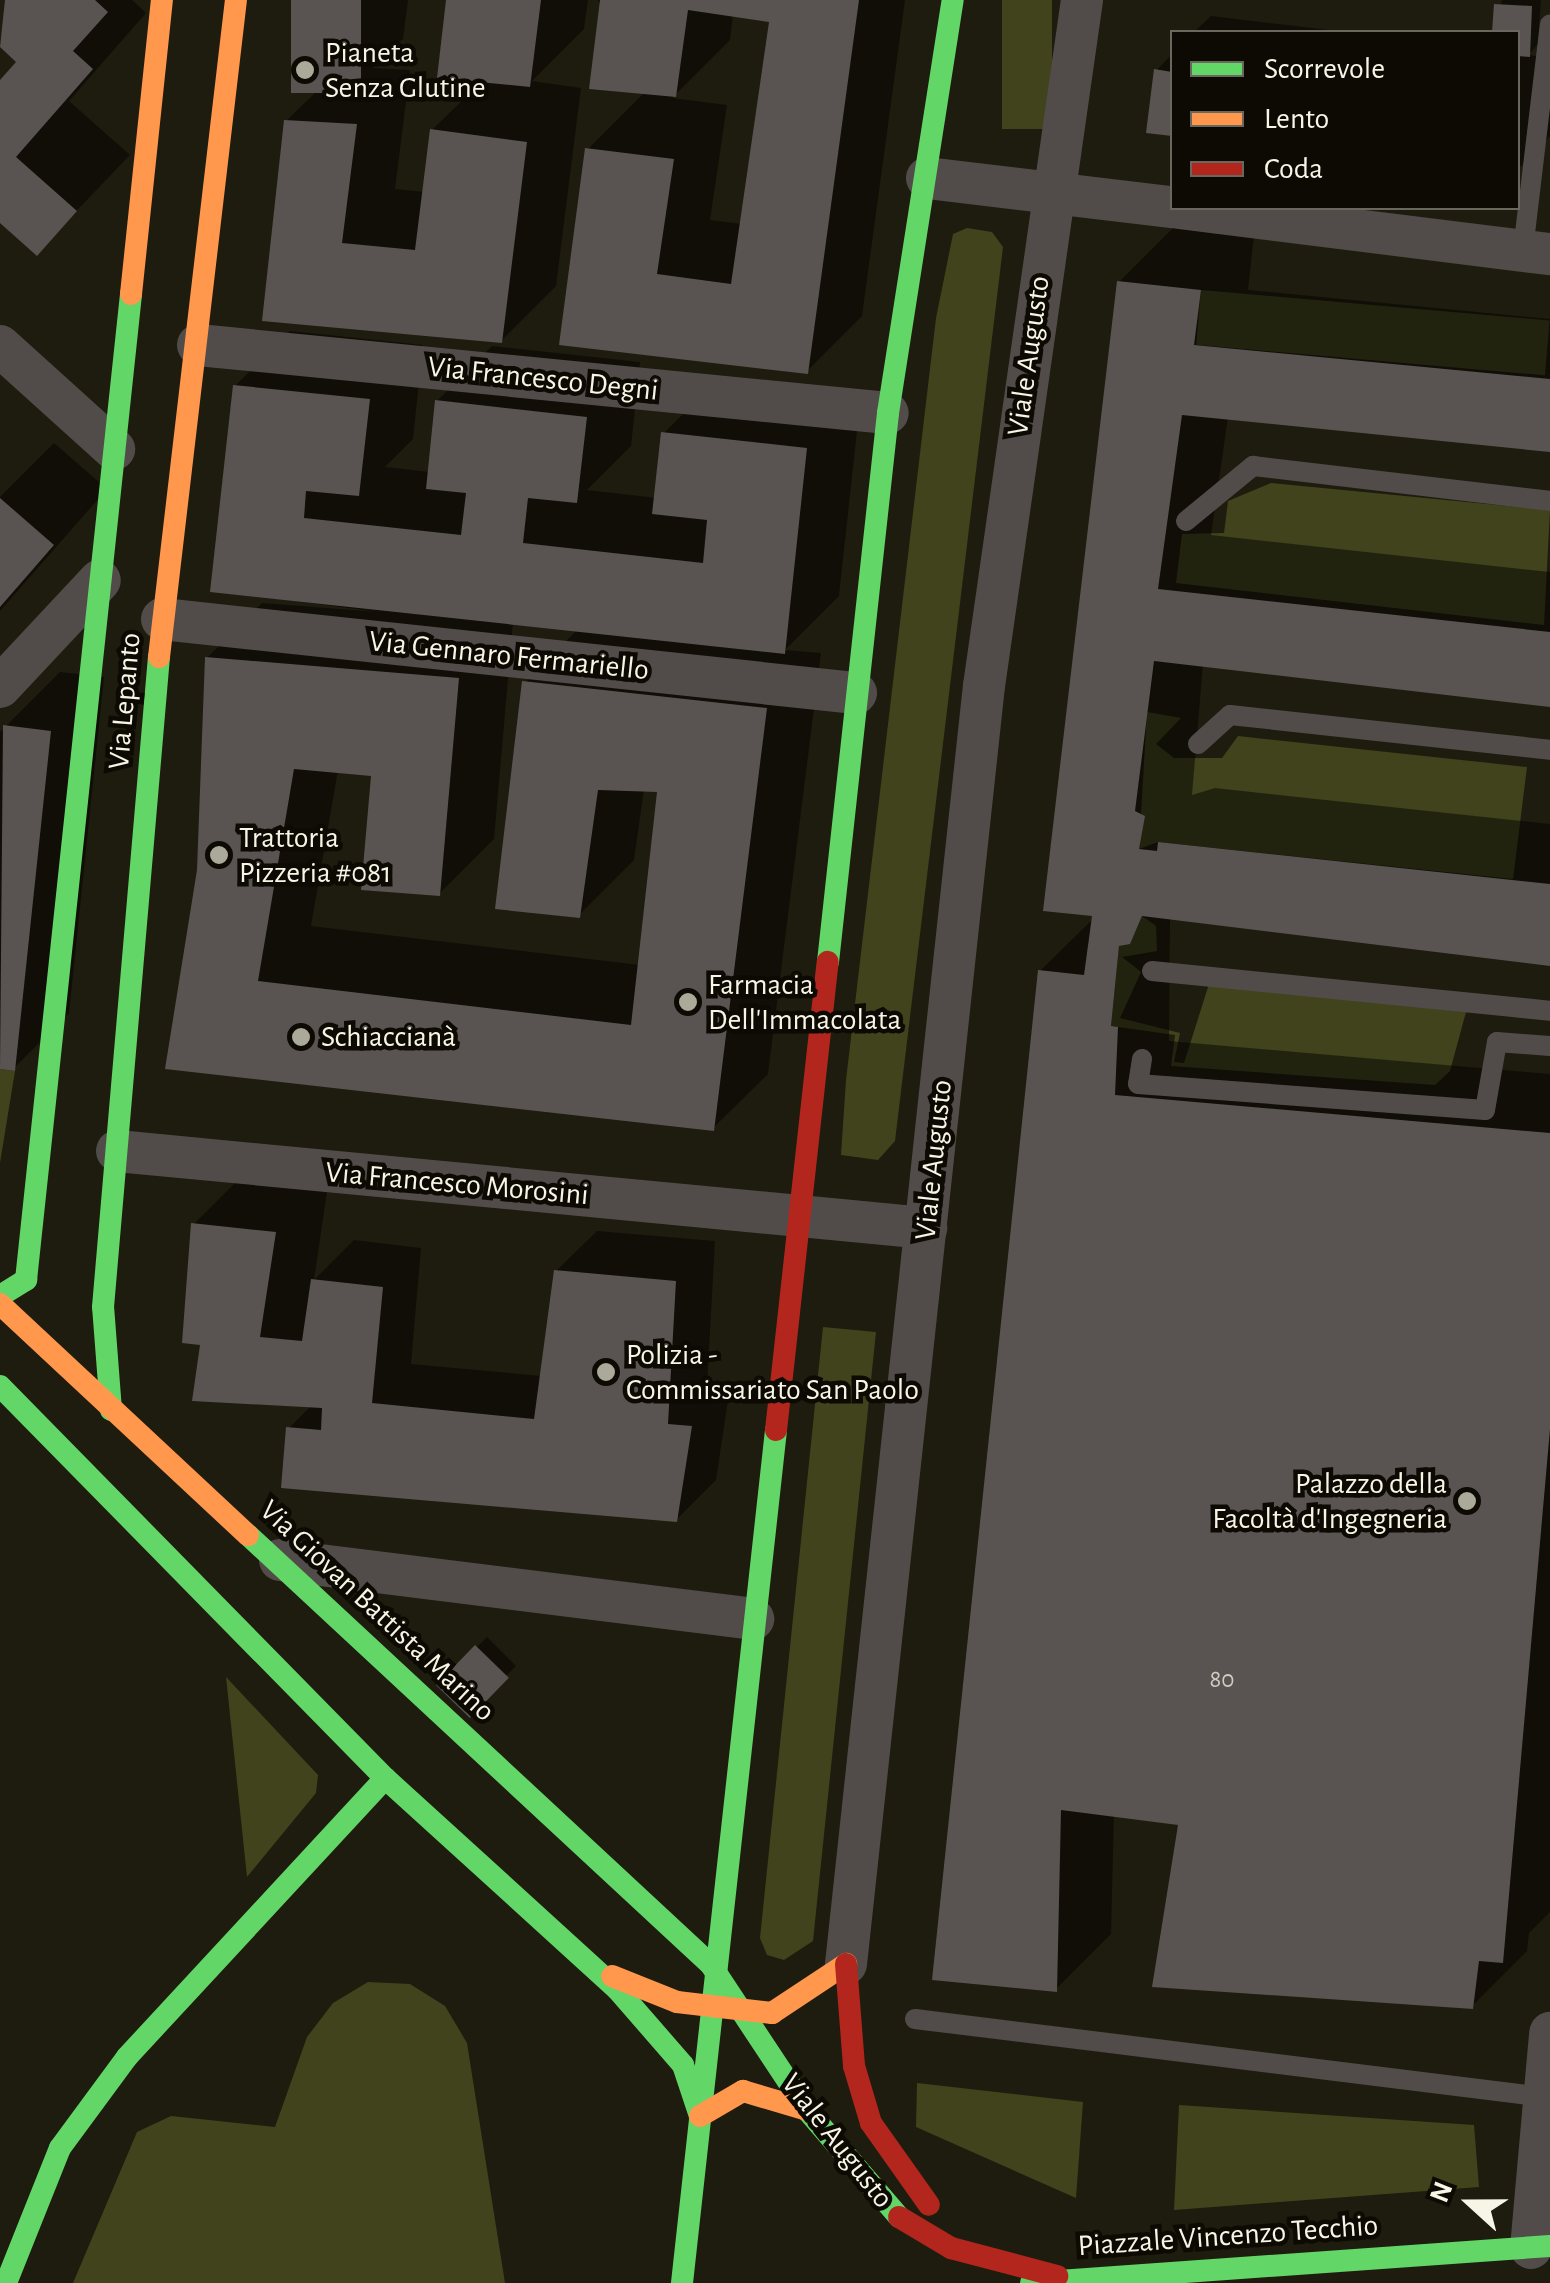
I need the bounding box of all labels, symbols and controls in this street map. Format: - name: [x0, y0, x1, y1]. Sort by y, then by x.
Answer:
- legend: [1170, 30, 1520, 210]
- place label: Pianeta Senza Glutine: [325, 35, 486, 106]
- text: Scorrevole: [1264, 54, 1385, 84]
- marker: Pianeta Senza Glutine: [294, 59, 316, 81]
- text: Lento: [1264, 104, 1329, 134]
- text: Coda: [1264, 154, 1323, 184]
- street label: Viale Augusto: [1000, 274, 1058, 438]
- street label: Via Francesco Degni: [426, 349, 660, 409]
- street label: Via Gennaro Fermariello: [367, 623, 651, 689]
- street label: Via Lepanto: [101, 631, 149, 771]
- place label: Trattoria Pizzeria #081: [239, 820, 392, 890]
- marker: Trattoria Pizzeria #081: [208, 844, 230, 866]
- place label: Farmacia Dell'Immacolata: [708, 967, 901, 1038]
- marker: Farmacia Dell'Immacolata: [677, 991, 699, 1013]
- place label: Schiaccianà: [321, 1019, 456, 1055]
- marker: Schiaccianà: [290, 1026, 312, 1048]
- street label: Viale Augusto: [908, 1078, 960, 1242]
- street label: Via Francesco Morosini: [324, 1155, 590, 1213]
- place label: Polizia - Commissariato San Paolo: [626, 1337, 919, 1408]
- marker: Polizia - Commissariato San Paolo: [595, 1361, 617, 1383]
- place label: Palazzo della Facoltà d'Ingegneria: [1212, 1466, 1447, 1536]
- marker: Palazzo della Facoltà d'Ingegneria: [1456, 1490, 1478, 1512]
- street label: Via Giovan Battista Marino: [252, 1493, 502, 1729]
- house number: 80: [1209, 1665, 1235, 1695]
- street label: Viale Augusto: [773, 2066, 901, 2216]
- north arrow: [1420, 2153, 1520, 2253]
- text: N: [1425, 2178, 1459, 2206]
- street label: Piazzale Vincenzo Tecchio: [1077, 2208, 1379, 2264]

